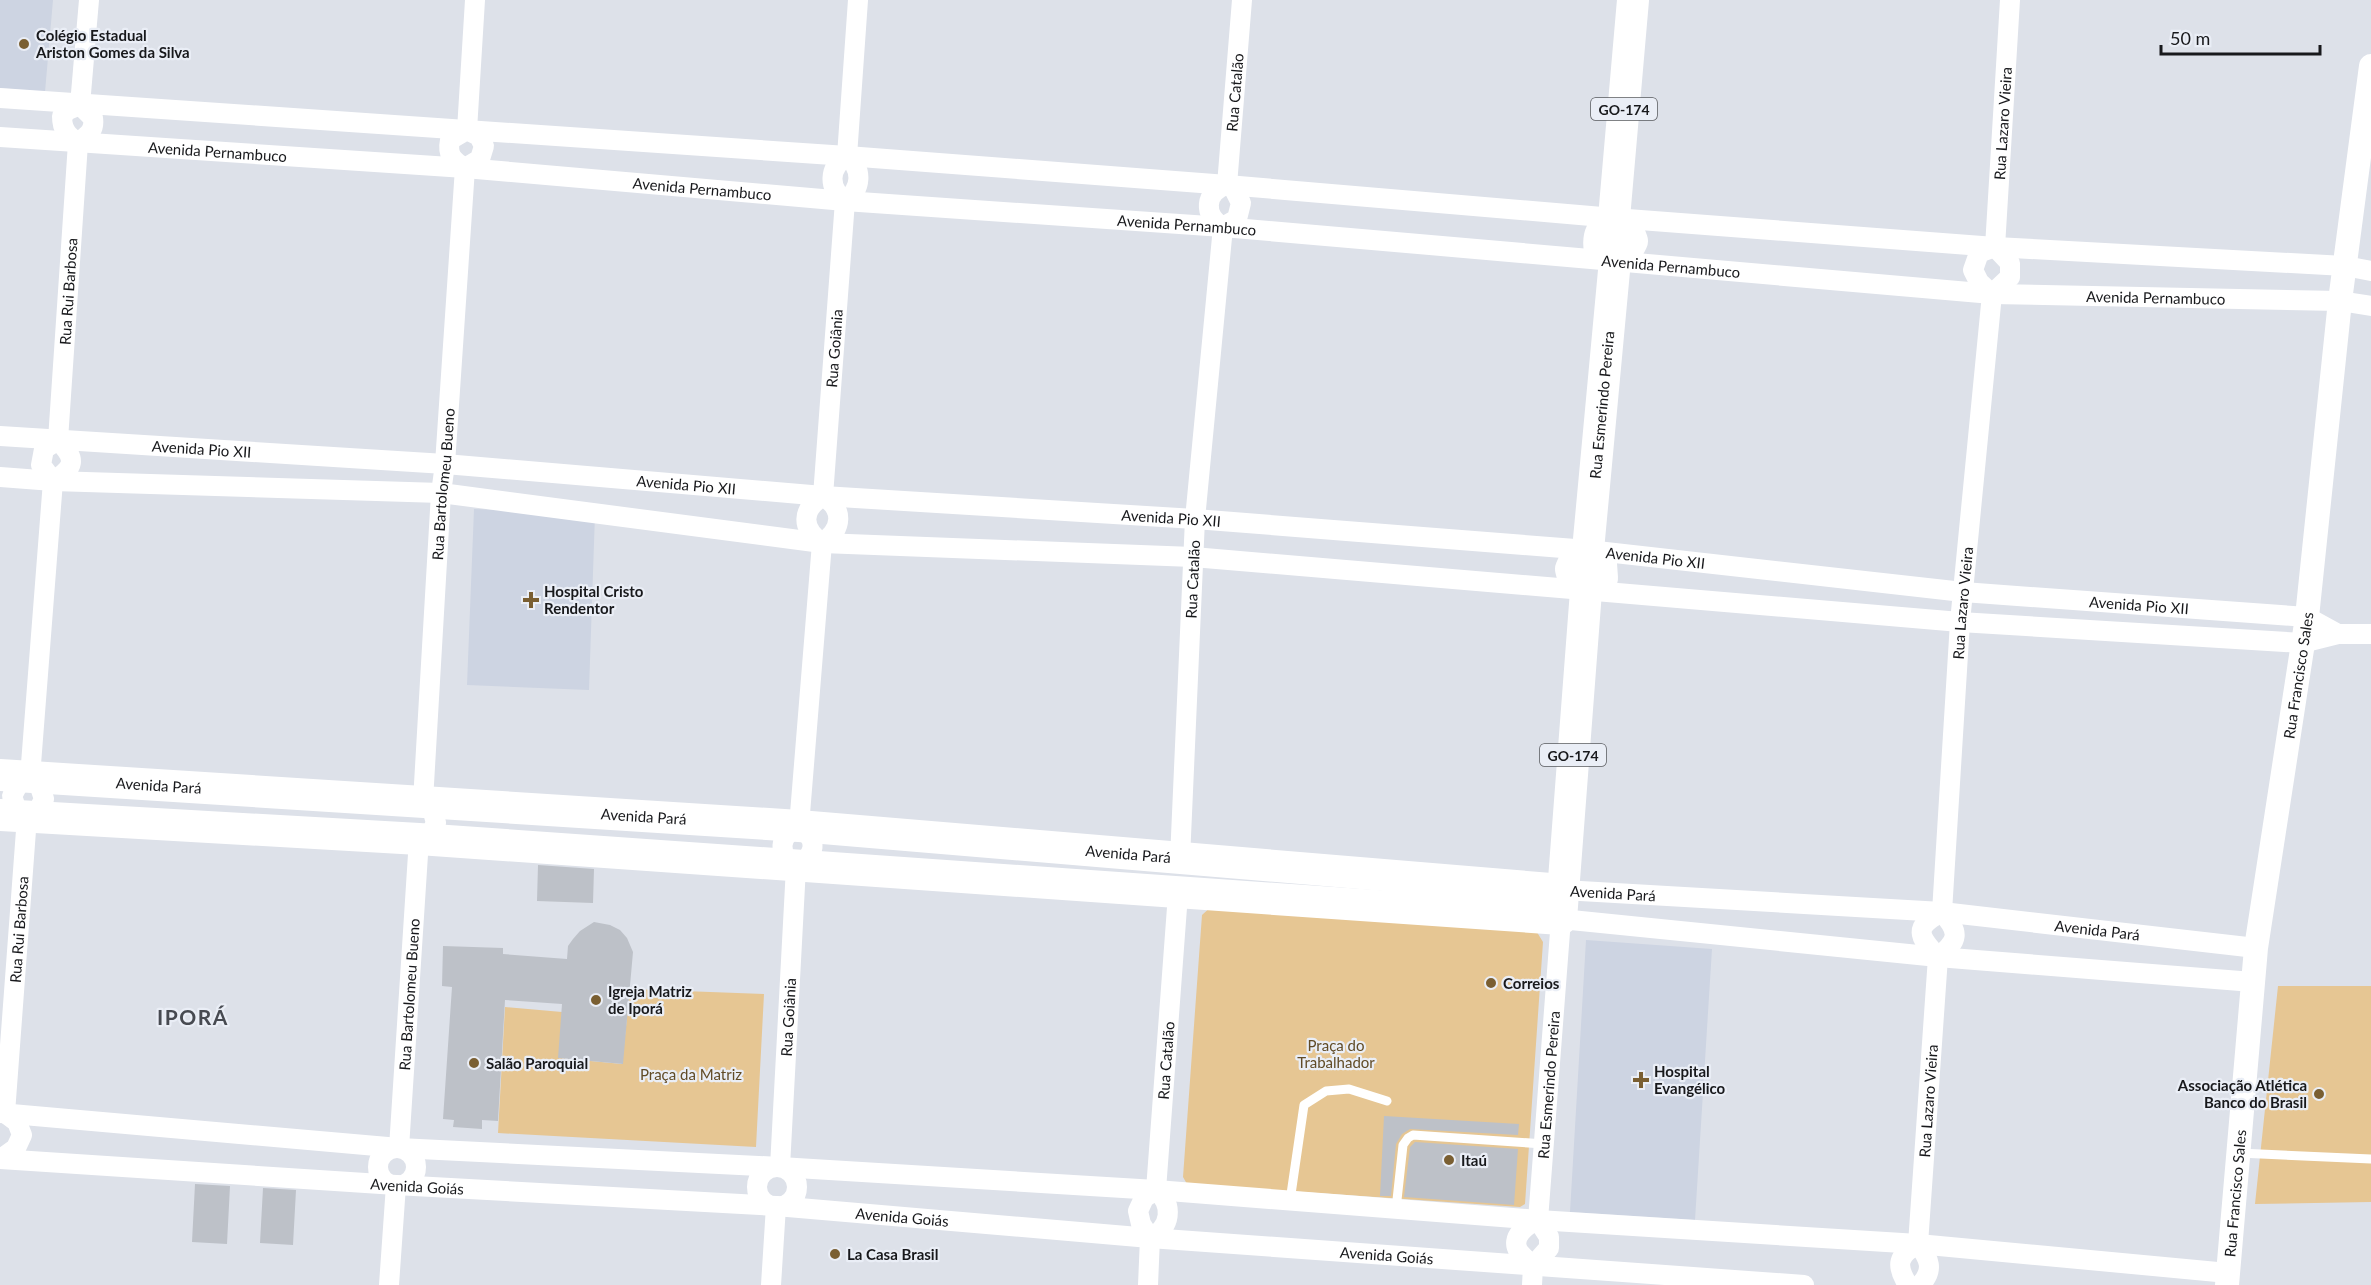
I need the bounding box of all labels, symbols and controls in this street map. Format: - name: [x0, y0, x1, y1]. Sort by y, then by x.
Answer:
- scale bar: [2161, 18, 2320, 56]
- place label: Colégio Estadual Ariston Gomes da Silva: [35, 26, 190, 61]
- text: 50 m: [2170, 27, 2210, 49]
- marker: Colégio Estadual Ariston Gomes da Silva: [17, 37, 31, 51]
- street label: Rua Catalão: [1222, 52, 1247, 132]
- street label: Rua Lazaro Vieira: [1990, 66, 2015, 180]
- road number: GO-174: [1591, 98, 1657, 120]
- street label: Avenida Pernambuco: [147, 138, 288, 165]
- street label: Avenida Pernambuco: [632, 174, 772, 204]
- street label: Avenida Pernambuco: [1117, 211, 1257, 239]
- street label: Rua Rui Barbosa: [55, 237, 81, 345]
- street label: Avenida Pernambuco: [1601, 251, 1741, 281]
- street label: Avenida Pernambuco: [2086, 287, 2225, 308]
- street label: Rua Goiânia: [822, 308, 846, 388]
- street label: Rua Esmerindo Pereira: [1586, 330, 1617, 480]
- street label: Rua Bartolomeu Bueno: [428, 408, 458, 561]
- street label: Avenida Pio XII: [151, 437, 252, 461]
- street label: Avenida Pio XII: [636, 471, 737, 498]
- street label: Avenida Pio XII: [1121, 505, 1222, 530]
- street label: Rua Catalão: [1182, 540, 1203, 619]
- street label: Avenida Pio XII: [1605, 543, 1706, 572]
- street label: Rua Lazaro Vieira: [1949, 546, 1976, 660]
- place label: Hospital Cristo Rendentor: [544, 582, 644, 617]
- marker: Hospital Cristo Rendentor: [522, 591, 540, 609]
- street label: Avenida Pio XII: [2089, 592, 2189, 617]
- street label: Rua Francisco Sales: [2279, 611, 2316, 740]
- road number: GO-174: [1540, 744, 1606, 766]
- street label: Avenida Pará: [115, 773, 202, 797]
- street label: Avenida Pará: [600, 804, 687, 828]
- street label: Avenida Pará: [1085, 841, 1172, 866]
- street label: Rua Rui Barbosa: [6, 875, 32, 984]
- street label: Avenida Pará: [1570, 881, 1656, 904]
- street label: Avenida Pará: [2054, 916, 2141, 944]
- street label: Rua Bartolomeu Bueno: [395, 918, 423, 1071]
- place label: Correios: [1503, 974, 1560, 992]
- marker: Correios: [1484, 976, 1498, 990]
- street label: Rua Goiânia: [777, 977, 799, 1057]
- place label: Igreja Matriz de Iporá: [608, 982, 692, 1017]
- marker: Igreja Matriz de Iporá: [589, 993, 603, 1007]
- district label: IPORÁ: [157, 1004, 229, 1029]
- street label: Rua Esmerindo Pereira: [1534, 1010, 1563, 1159]
- street label: Rua Catalão: [1154, 1021, 1178, 1100]
- park label: Praça do Trabalhador: [1297, 1036, 1375, 1071]
- street label: Rua Lazaro Vieira: [1915, 1044, 1941, 1158]
- place label: Salão Paroquial: [486, 1054, 588, 1072]
- marker: Salão Paroquial: [467, 1056, 481, 1070]
- place label: Hospital Evangélico: [1654, 1062, 1726, 1097]
- park label: Praça da Matriz: [640, 1065, 742, 1083]
- marker: Hospital Evangélico: [1632, 1071, 1650, 1089]
- place label: Associação Atlética Banco do Brasil: [2177, 1076, 2307, 1111]
- marker: Associação Atlética Banco do Brasil: [2312, 1087, 2326, 1101]
- street label: Rua Francisco Sales: [2220, 1129, 2249, 1258]
- place label: Itaú: [1461, 1151, 1487, 1169]
- marker: Itaú: [1442, 1153, 1456, 1167]
- street label: Avenida Goiás: [370, 1174, 464, 1198]
- street label: Avenida Goiás: [855, 1204, 950, 1230]
- street label: Avenida Goiás: [1339, 1243, 1434, 1267]
- place label: La Casa Brasil: [847, 1245, 938, 1263]
- marker: La Casa Brasil: [828, 1247, 842, 1261]

